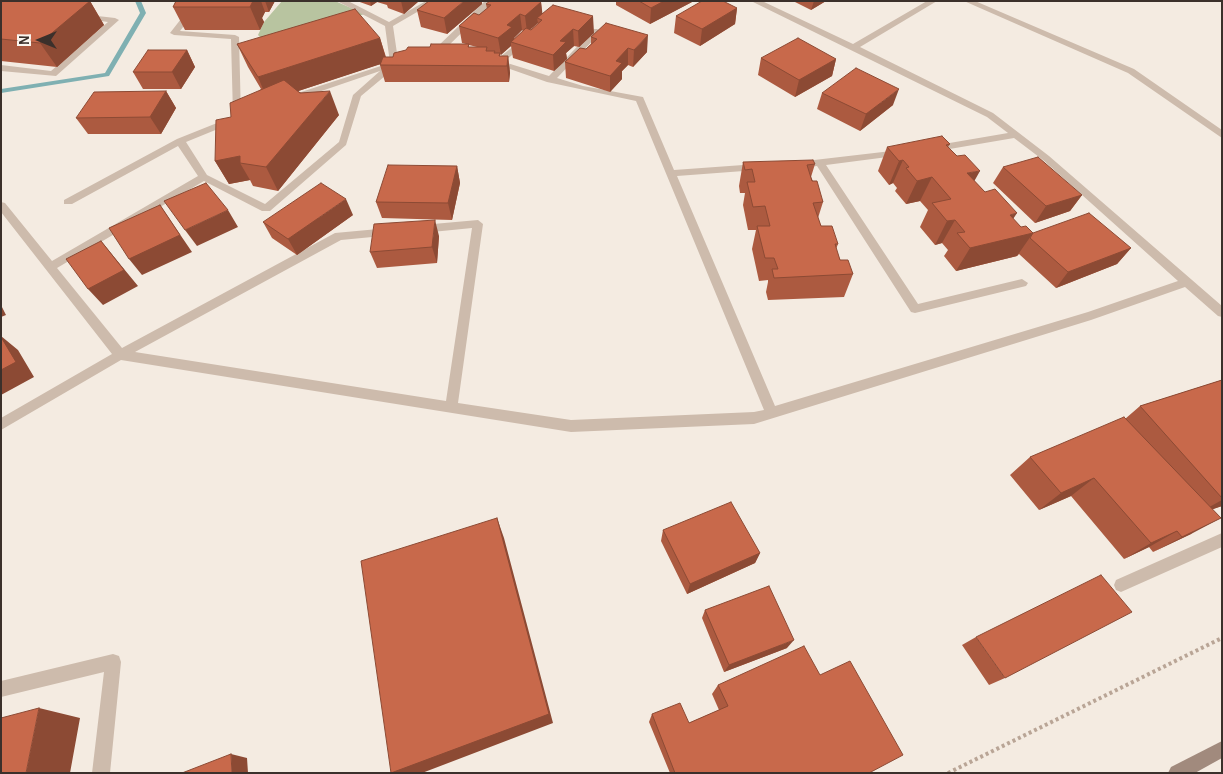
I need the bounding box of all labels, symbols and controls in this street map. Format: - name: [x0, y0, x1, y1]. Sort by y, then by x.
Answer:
- north arrow: [15, 15, 65, 65]
- text: N: [18, 35, 32, 45]

